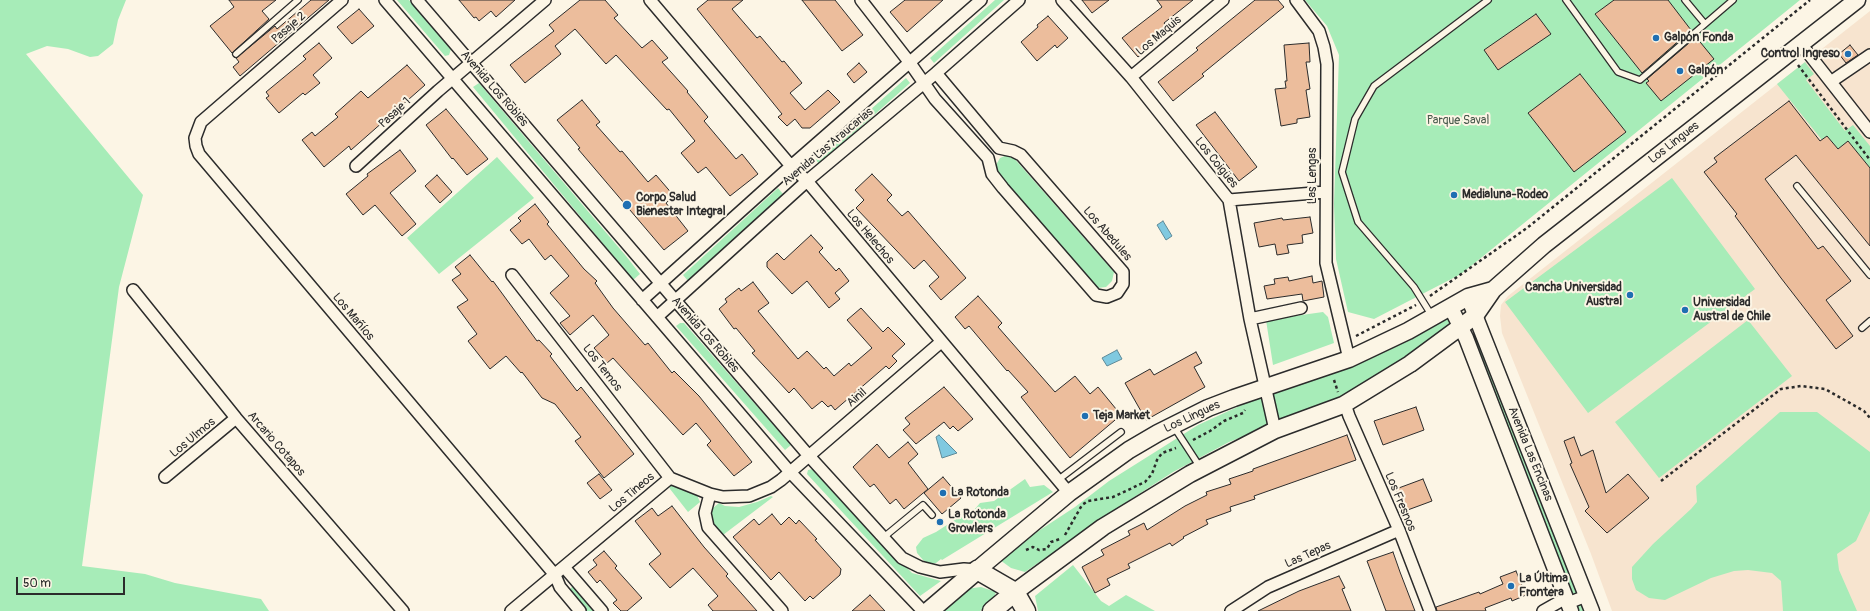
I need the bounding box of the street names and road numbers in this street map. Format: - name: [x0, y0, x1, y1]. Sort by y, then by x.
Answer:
- street label: Pasaje 2: [269, 9, 309, 47]
- street label: Los Maquis: [1133, 13, 1185, 59]
- street label: Avenida Los Robles: [457, 48, 531, 130]
- street label: Pasaje 1: [376, 95, 414, 131]
- street label: Avenida Las Araucarias: [780, 105, 876, 189]
- street label: Los Lingues: [1646, 119, 1702, 167]
- street label: Los Coigües: [1191, 135, 1241, 191]
- street label: Las Lengas: [1306, 148, 1320, 204]
- street label: Los Abedules: [1080, 204, 1134, 264]
- street label: Los Helechos: [843, 207, 897, 267]
- street label: Los Mañíos: [329, 290, 377, 344]
- street label: Avenida Los Robles: [668, 294, 742, 376]
- street label: Los Temos: [579, 342, 625, 394]
- street label: Ainil: [844, 385, 870, 411]
- street label: Los Lingues: [1162, 398, 1222, 436]
- street label: Avenida Las Encinas: [1505, 405, 1555, 503]
- street label: Arcario Cotapos: [244, 409, 308, 479]
- street label: Los Ulmos: [168, 415, 218, 461]
- street label: Los Tineos: [607, 470, 657, 516]
- street label: Los Fresnos: [1381, 470, 1419, 534]
- street label: Las Tepas: [1283, 539, 1333, 571]

